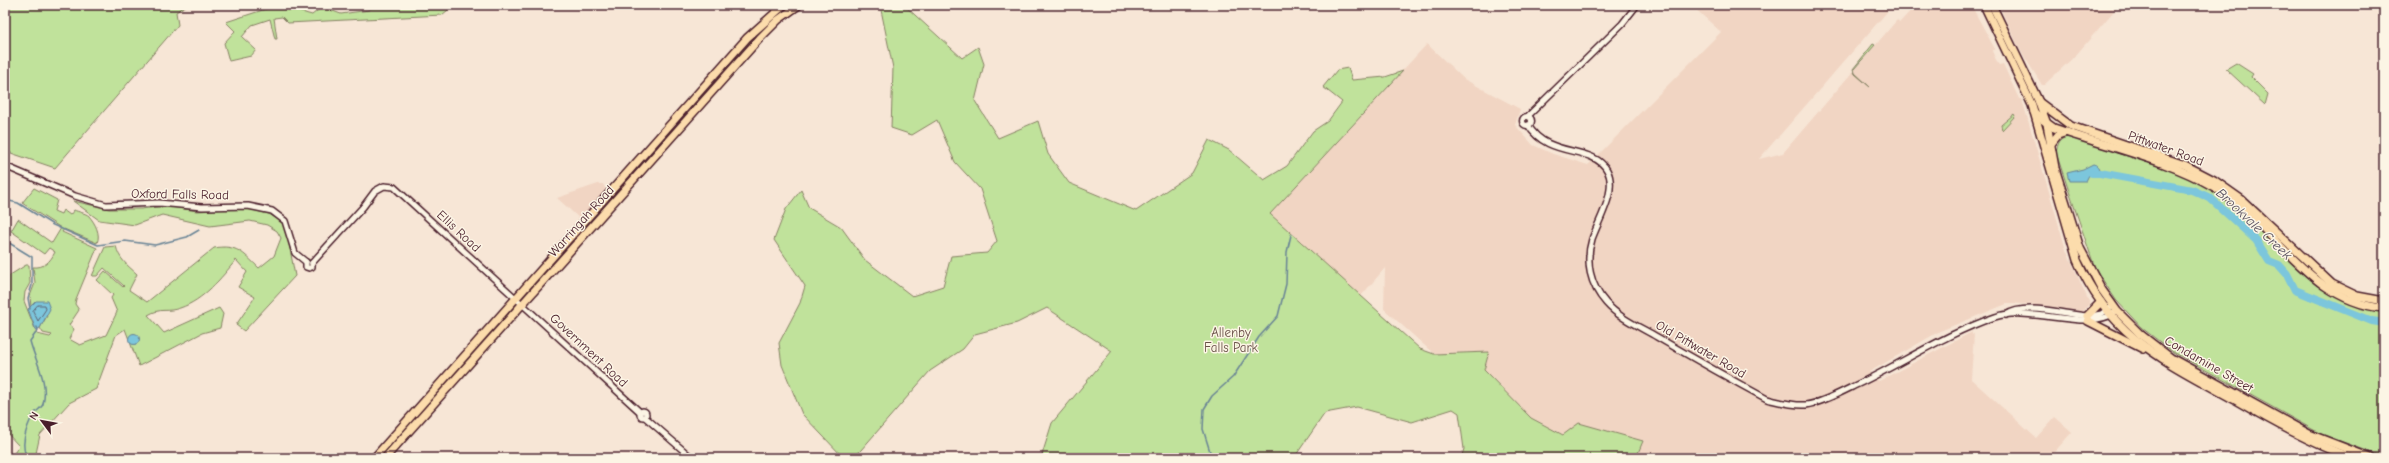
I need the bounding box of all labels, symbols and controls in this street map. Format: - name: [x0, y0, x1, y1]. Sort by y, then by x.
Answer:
- street label: Pittwater Road: [2126, 127, 2206, 169]
- street label: Warringah Road: [545, 182, 617, 260]
- water label: Brookvale Creek: [2212, 184, 2296, 264]
- street label: Oxford Falls Road: [131, 186, 229, 202]
- street label: Ellis Road: [434, 207, 484, 255]
- street label: Government Road: [547, 310, 631, 390]
- street label: Old Pittwater Road: [1653, 317, 1749, 381]
- park label: Allenby Falls Park: [1204, 325, 1259, 355]
- street label: Condamine Street: [2162, 333, 2257, 396]
- north arrow: [22, 401, 62, 441]
- text: N: [27, 409, 41, 422]

